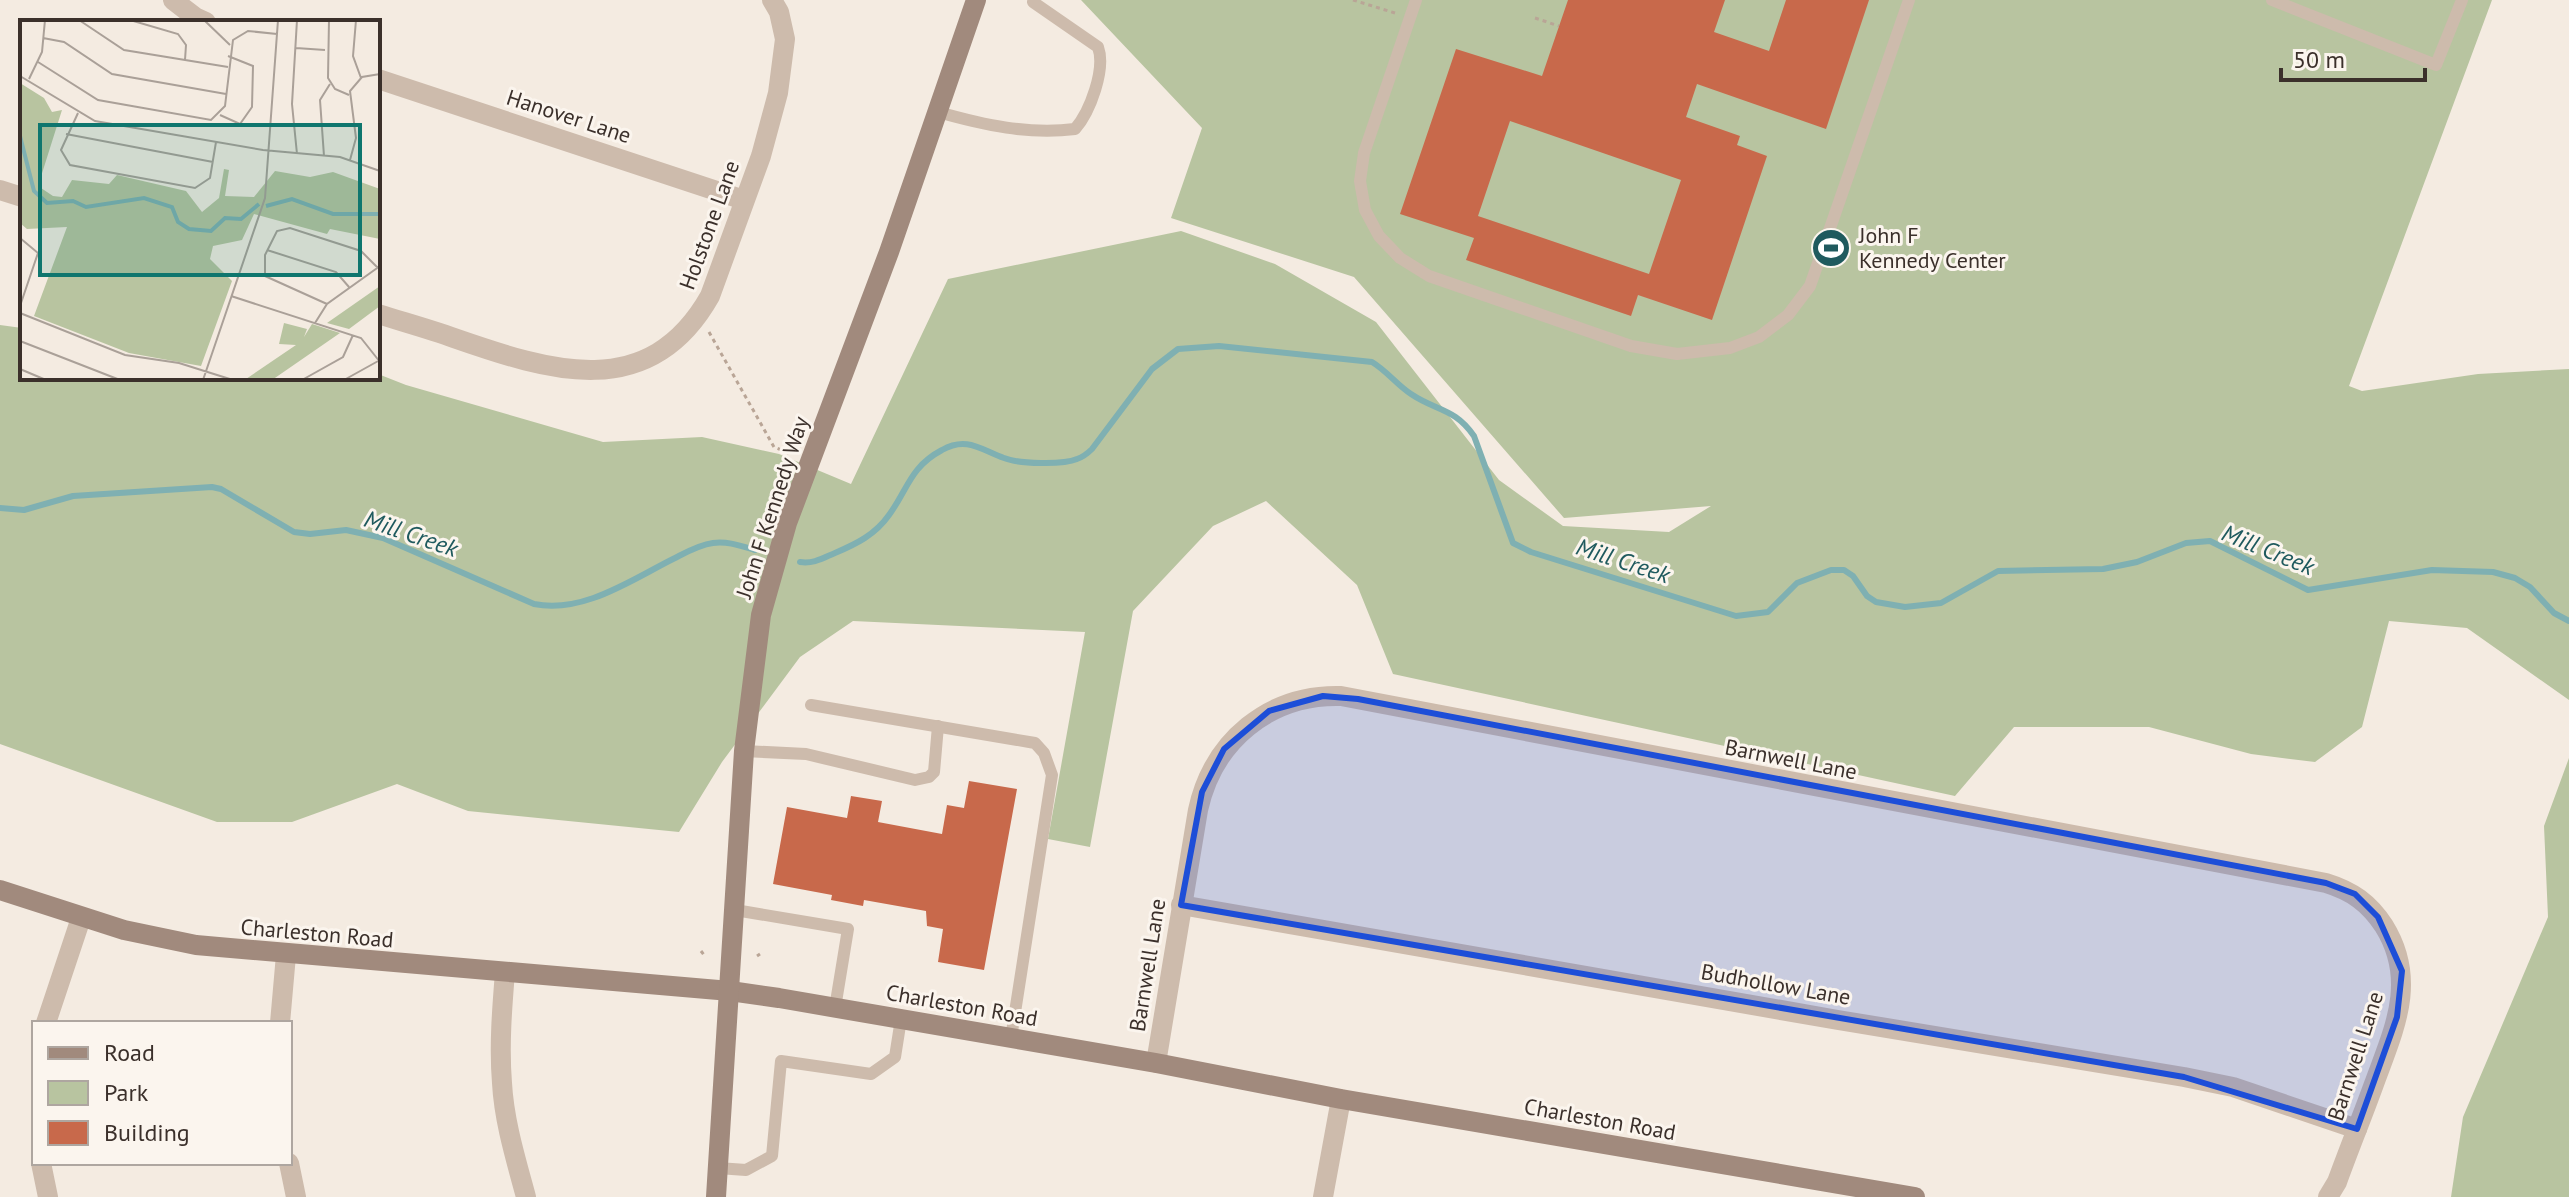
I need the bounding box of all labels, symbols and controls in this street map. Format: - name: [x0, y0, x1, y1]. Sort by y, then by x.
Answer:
- inset map: [20, 20, 380, 380]
- scale bar: [2281, 32, 2425, 82]
- text: 50 m: [2293, 44, 2345, 75]
- street label: Hanover Lane: [503, 83, 635, 149]
- street label: Holstone Lane: [673, 157, 745, 293]
- place label: John F Kennedy Center: [1858, 221, 2006, 274]
- sports icon: John F Kennedy Center: [1810, 227, 1852, 269]
- street label: John F Kennedy Way: [729, 412, 815, 602]
- water label: Mill Creek: [360, 503, 463, 564]
- water label: Mill Creek: [2217, 517, 2320, 583]
- water label: Mill Creek: [1572, 531, 1675, 591]
- street label: Barnwell Lane: [1722, 732, 1860, 786]
- street label: Barnwell Lane: [1123, 897, 1171, 1033]
- street label: Charleston Road: [239, 912, 395, 954]
- street label: Budhollow Lane: [1699, 957, 1853, 1011]
- street label: Charleston Road: [884, 978, 1040, 1032]
- street label: Barnwell Lane: [2321, 988, 2389, 1124]
- legend: [32, 1021, 292, 1165]
- text: Road: [104, 1037, 155, 1068]
- text: Park: [104, 1077, 149, 1108]
- street label: Charleston Road: [1522, 1092, 1678, 1146]
- text: Building: [104, 1117, 190, 1148]

